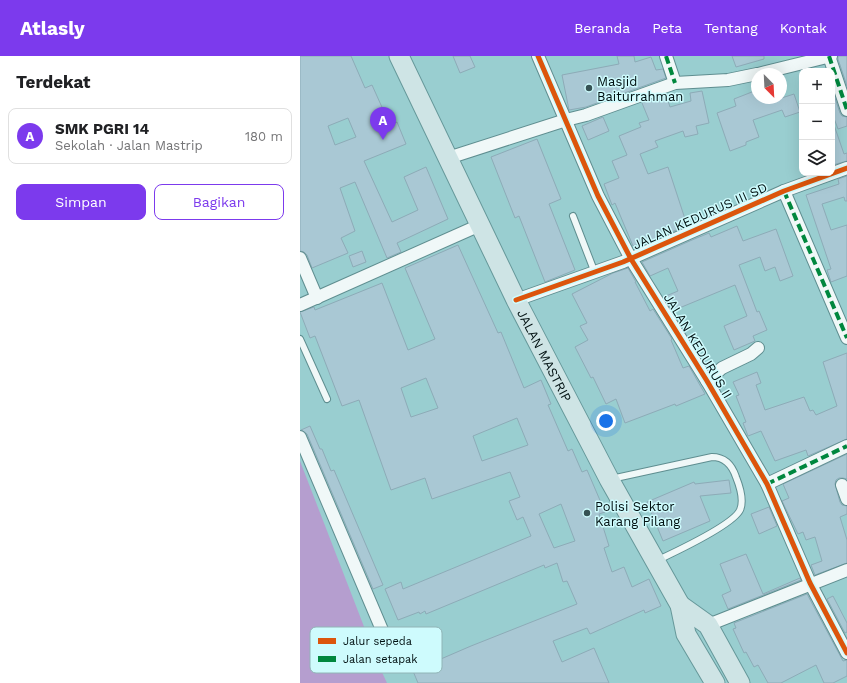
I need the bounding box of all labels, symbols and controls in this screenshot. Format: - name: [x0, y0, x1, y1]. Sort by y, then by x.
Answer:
- text: Atlasly: [20, 17, 85, 40]
- text: Beranda: [574, 20, 630, 36]
- text: Peta: [652, 20, 682, 36]
- text: Tentang: [704, 20, 758, 36]
- text: Kontak: [780, 20, 827, 36]
- north arrow: [751, 68, 787, 104]
- map controls: [799, 68, 835, 176]
- button: +: [799, 68, 835, 104]
- text: Terdekat: [16, 72, 91, 92]
- place label: Masjid Baiturrahman: [597, 74, 683, 104]
- marker: Masjid Baiturrahman: [584, 83, 594, 93]
- button: −: [799, 104, 835, 140]
- pin: A: [370, 107, 396, 140]
- text: SMK PGRI 14: [55, 120, 149, 138]
- text: A: [26, 129, 34, 144]
- text: 180 m: [245, 129, 283, 144]
- text: Sekolah · Jalan Mastrip: [55, 138, 203, 153]
- button: layers: [799, 140, 835, 176]
- street label: JALAN KEDURUS III SD: [630, 180, 770, 252]
- button: Simpan: [16, 184, 146, 220]
- button: Bagikan: [154, 184, 284, 220]
- street label: JALAN KEDURUS II: [661, 291, 735, 401]
- street label: JALAN MASTRIP: [515, 307, 575, 404]
- your location: [596, 411, 616, 431]
- place label: Polisi Sektor Karang Pilang: [595, 499, 680, 529]
- marker: Polisi Sektor Karang Pilang: [582, 508, 592, 518]
- legend: [310, 627, 442, 673]
- text: Jalur sepeda: [343, 635, 412, 648]
- text: Jalan setapak: [343, 653, 418, 666]

